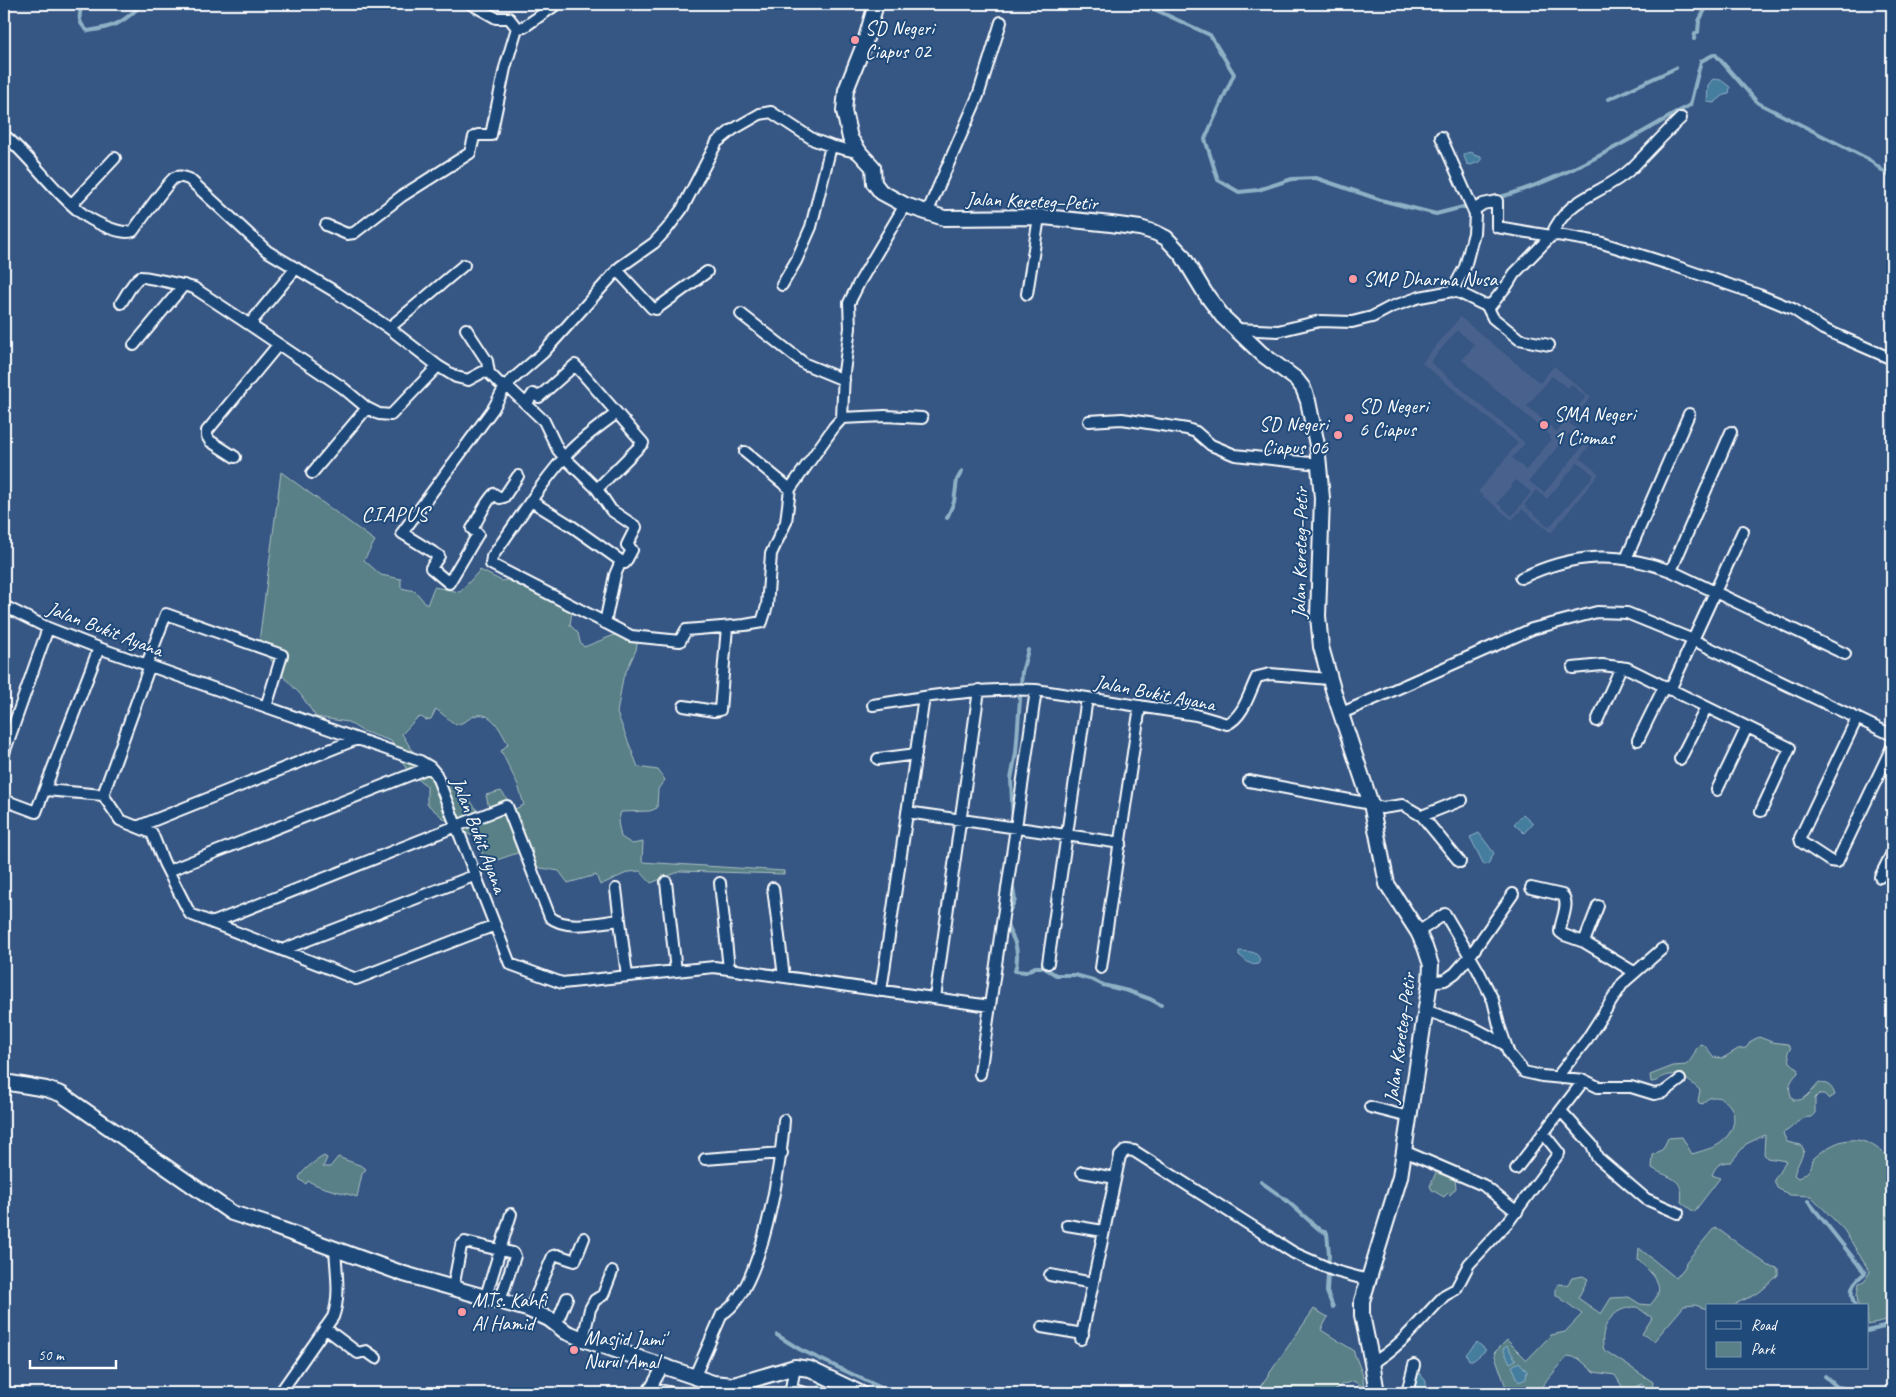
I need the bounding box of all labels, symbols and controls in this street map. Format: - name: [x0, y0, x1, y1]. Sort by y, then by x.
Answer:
- place label: SD Negeri Ciapus 02: [865, 16, 936, 64]
- marker: SD Negeri Ciapus 02: [849, 34, 861, 46]
- street label: Jalan Kereteg–Petir: [965, 186, 1100, 216]
- place label: SMP Dharma Nusa: [1363, 267, 1498, 292]
- marker: SMP Dharma Nusa: [1347, 273, 1359, 285]
- place label: SD Negeri 6 Ciapus: [1359, 394, 1430, 442]
- place label: SMA Negeri 1 Ciomas: [1554, 402, 1637, 450]
- place label: SD Negeri Ciapus 06: [1259, 412, 1330, 460]
- marker: SD Negeri 6 Ciapus: [1343, 412, 1355, 424]
- marker: SMA Negeri 1 Ciomas: [1538, 419, 1550, 431]
- marker: SD Negeri Ciapus 06: [1332, 429, 1344, 441]
- street label: Jalan Kereteg–Petir: [1286, 485, 1314, 620]
- district label: CIAPUS: [361, 500, 432, 528]
- street label: Jalan Bukit Ayana: [43, 595, 168, 663]
- street label: Jalan Bukit Ayana: [1092, 669, 1219, 717]
- street label: Jalan Bukit Ayana: [445, 773, 513, 898]
- street label: Jalan Kereteg–Petir: [1378, 969, 1422, 1106]
- place label: MTs. Kahfi Al Hamid: [472, 1288, 548, 1336]
- legend: [1706, 1304, 1868, 1370]
- marker: MTs. Kahfi Al Hamid: [456, 1306, 468, 1318]
- text: Road: [1751, 1316, 1778, 1335]
- place label: Masjid Jami' Nurul Amal: [584, 1326, 670, 1374]
- scale bar: [30, 1337, 116, 1369]
- text: Park: [1751, 1340, 1776, 1359]
- marker: Masjid Jami' Nurul Amal: [568, 1344, 580, 1356]
- text: 50 m: [38, 1346, 65, 1365]

